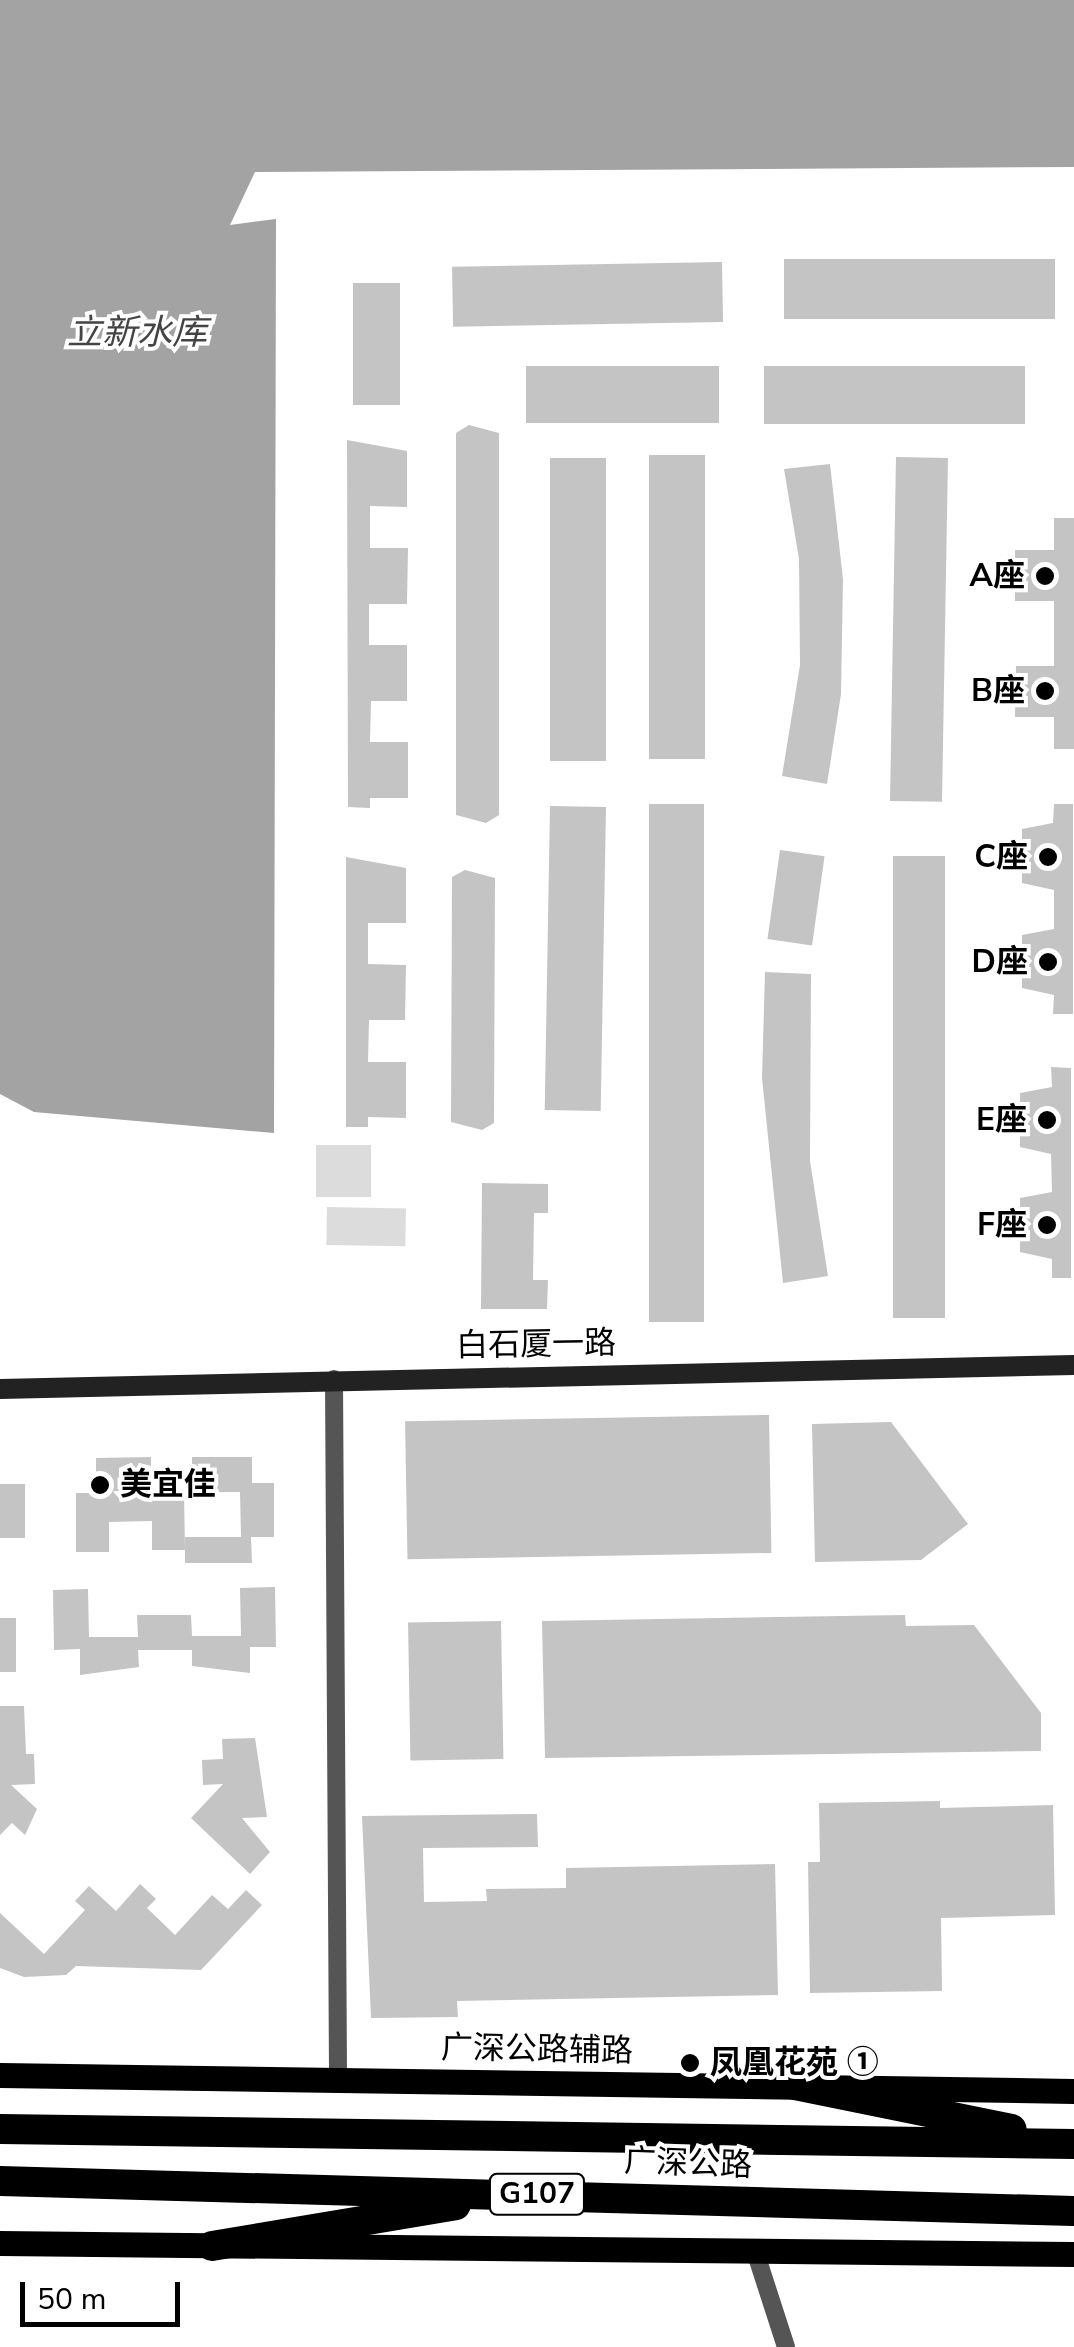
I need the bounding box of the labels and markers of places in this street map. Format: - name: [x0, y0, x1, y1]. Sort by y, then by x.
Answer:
- place label: A座: [969, 557, 1025, 595]
- marker: A座: [1034, 565, 1056, 587]
- place label: B座: [971, 672, 1025, 710]
- marker: B座: [1034, 680, 1056, 702]
- place label: C座: [974, 838, 1028, 876]
- marker: C座: [1037, 846, 1059, 868]
- place label: D座: [972, 943, 1028, 981]
- marker: D座: [1037, 951, 1059, 973]
- place label: E座: [976, 1101, 1027, 1139]
- marker: E座: [1036, 1109, 1058, 1131]
- place label: F座: [977, 1206, 1027, 1244]
- marker: F座: [1036, 1214, 1058, 1236]
- place label: 美宜佳: [120, 1466, 216, 1504]
- marker: 美宜佳: [89, 1474, 111, 1496]
- place label: 凤凰花苑 ①: [710, 2044, 879, 2082]
- marker: 凤凰花苑 ①: [679, 2052, 701, 2074]

